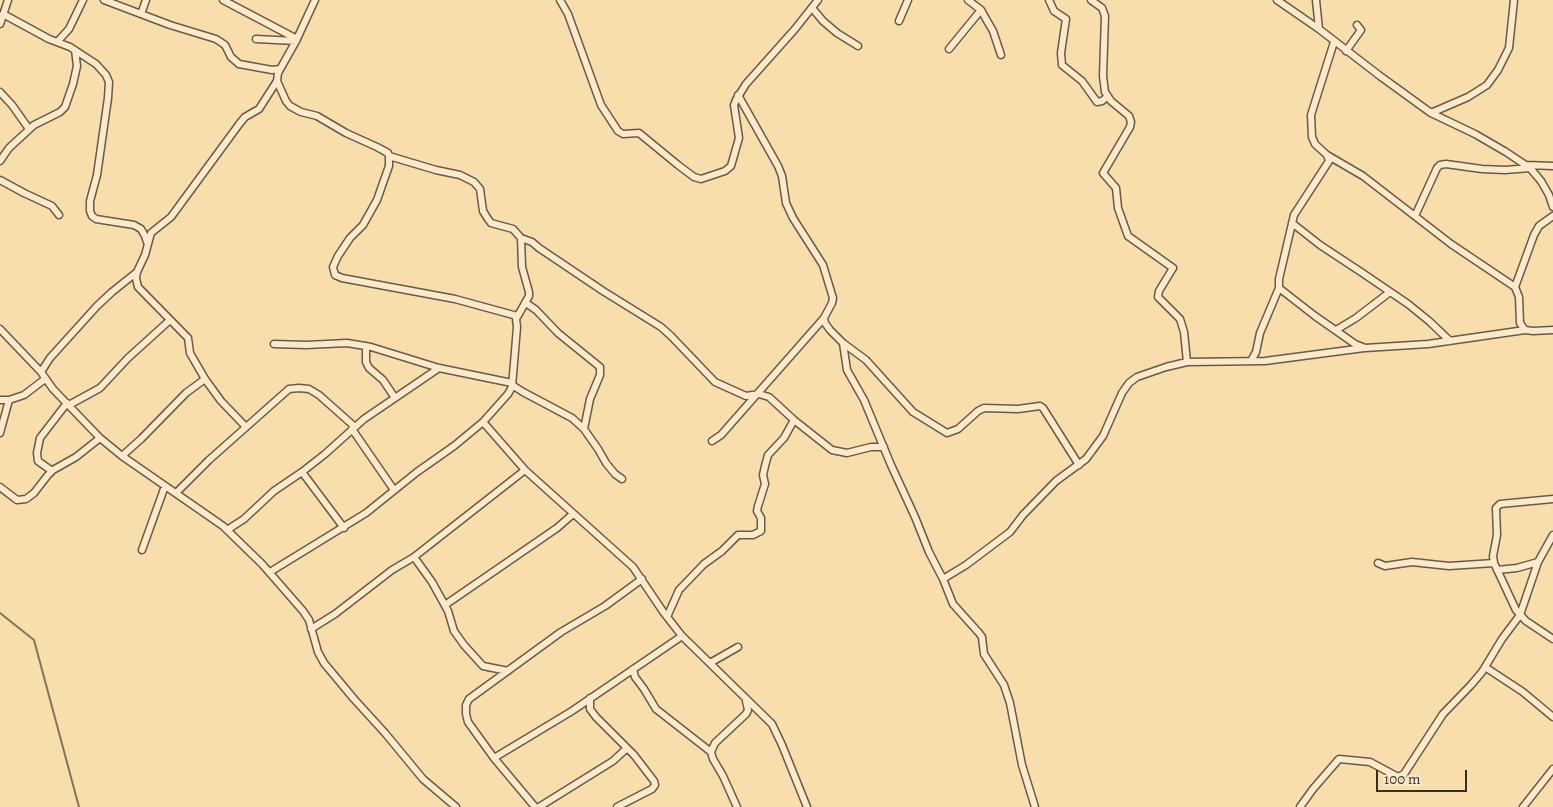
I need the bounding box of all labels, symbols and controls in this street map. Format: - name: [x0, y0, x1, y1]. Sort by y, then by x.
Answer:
- scale bar: [1378, 760, 1469, 792]
- text: 100 m: [1384, 769, 1421, 789]

